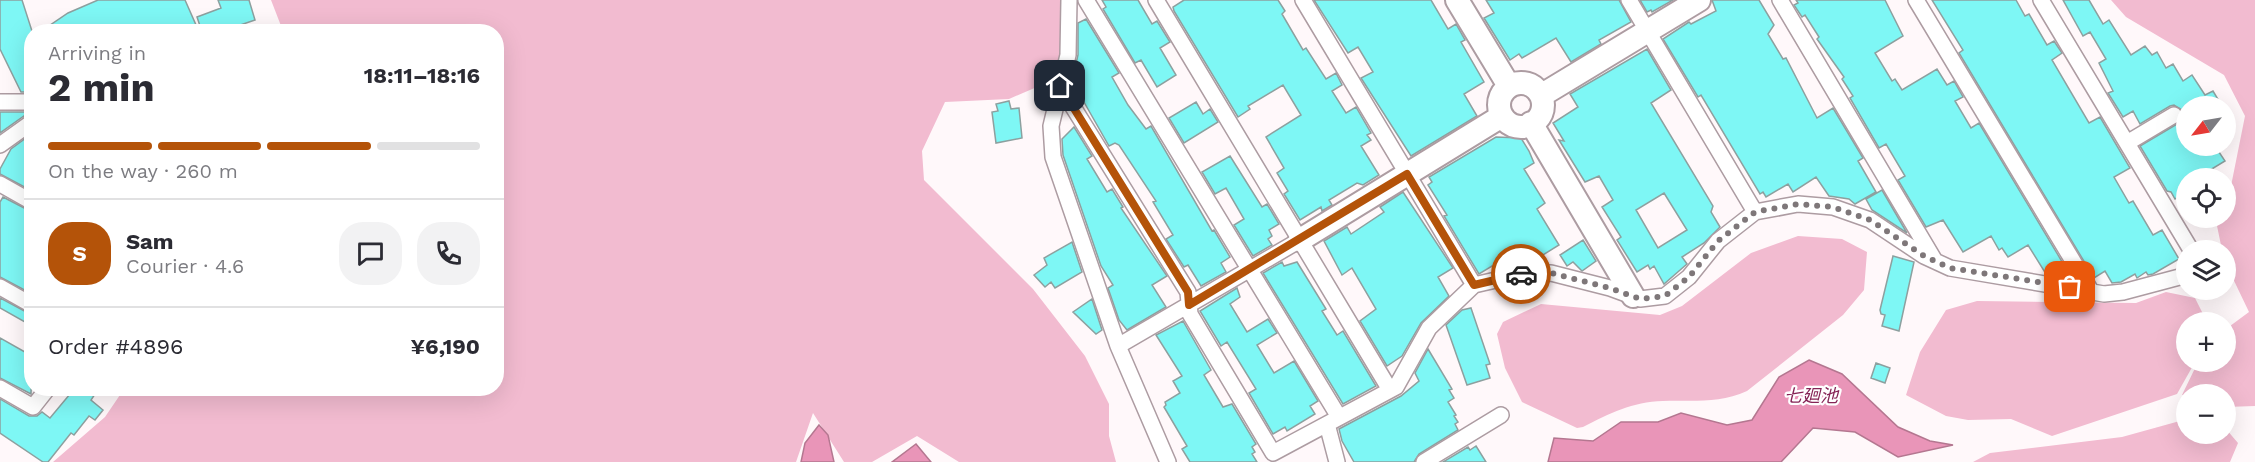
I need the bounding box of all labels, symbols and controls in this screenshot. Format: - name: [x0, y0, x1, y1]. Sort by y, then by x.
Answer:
- text: Arriving in: [48, 41, 146, 65]
- pin: [1034, 60, 1085, 111]
- text: 18:11–18:16: [364, 63, 480, 88]
- text: 2 min: [48, 65, 155, 110]
- icon: home: [1043, 69, 1076, 102]
- north arrow: [2176, 96, 2236, 156]
- map controls: [2176, 96, 2236, 444]
- text: On the way · 260 m: [48, 159, 238, 183]
- button: locate: [2176, 168, 2236, 228]
- button: chat: [339, 222, 402, 285]
- button: phone: [417, 222, 480, 285]
- text: Sam: [126, 229, 174, 254]
- button: layers: [2176, 240, 2236, 300]
- text: S: [72, 241, 87, 266]
- courier: [1491, 244, 1551, 304]
- text: Courier · 4.6: [126, 254, 244, 278]
- icon: car: [1505, 258, 1538, 291]
- pin: [2044, 261, 2095, 312]
- icon: bag: [2053, 270, 2086, 303]
- button: +: [2176, 312, 2236, 372]
- text: Order #4896: [48, 334, 183, 359]
- text: ¥6,190: [410, 334, 480, 359]
- button: −: [2176, 384, 2236, 444]
- water label: 七廻池: [1784, 385, 1840, 406]

